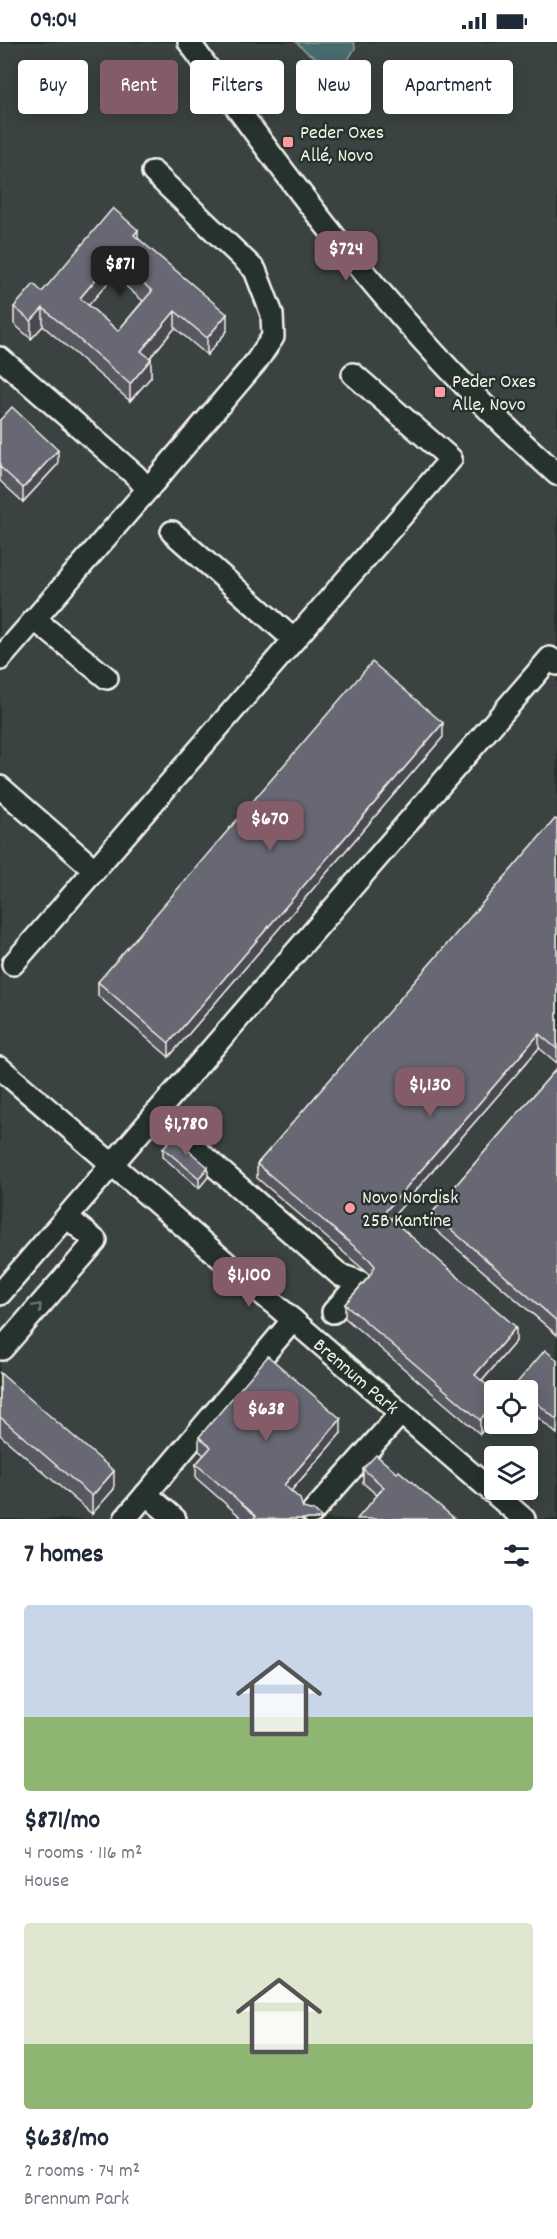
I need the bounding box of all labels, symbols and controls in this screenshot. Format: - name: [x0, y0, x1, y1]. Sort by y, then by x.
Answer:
- text: 09:04: [30, 6, 77, 37]
- chip: Buy: [18, 60, 88, 114]
- chip: Rent: [100, 60, 178, 114]
- chip: Filters: [190, 60, 284, 114]
- chip: New: [296, 60, 371, 114]
- chip: Apartment: [383, 60, 513, 114]
- place label: Peder Oxes Allé, Novo: [300, 120, 384, 171]
- marker: Peder Oxes Allé, Novo: [281, 135, 295, 149]
- pin: $724: [310, 231, 382, 282]
- text: $724: [329, 236, 363, 264]
- pin: $871: [84, 246, 156, 297]
- text: $871: [105, 251, 135, 279]
- place label: Peder Oxes Alle, Novo: [452, 369, 536, 420]
- marker: Peder Oxes Alle, Novo: [433, 385, 447, 399]
- pin: $670: [234, 801, 306, 852]
- text: $670: [251, 806, 289, 834]
- pin: $1,130: [381, 1067, 479, 1118]
- text: $1,130: [409, 1072, 451, 1100]
- pin: $1,780: [137, 1106, 235, 1157]
- text: $1,780: [164, 1111, 208, 1139]
- place label: Novo Nordisk 25B Kantine: [362, 1185, 458, 1236]
- marker: Novo Nordisk 25B Kantine: [343, 1201, 357, 1215]
- pin: $1,100: [200, 1257, 298, 1308]
- text: $1,100: [227, 1262, 271, 1290]
- one-way arrow: [31, 1303, 42, 1314]
- street label: Brennum Park: [306, 1333, 404, 1422]
- map controls: [484, 1380, 538, 1500]
- button: locate: [484, 1380, 538, 1434]
- pin: $638: [230, 1391, 302, 1442]
- text: $638: [248, 1396, 284, 1424]
- button: layers: [484, 1446, 538, 1500]
- text: 7 homes: [24, 1537, 104, 1574]
- icon: filters: [500, 1539, 533, 1572]
- icon: home: [225, 1644, 333, 1752]
- text: $871/mo: [24, 1803, 100, 1840]
- text: 4 rooms · 116 m²: [24, 1840, 142, 1868]
- text: House: [24, 1868, 69, 1896]
- icon: home: [225, 1962, 333, 2070]
- text: $638/mo: [24, 2121, 109, 2158]
- text: 2 rooms · 74 m²: [24, 2158, 140, 2186]
- text: Brennum Park: [24, 2186, 129, 2214]

